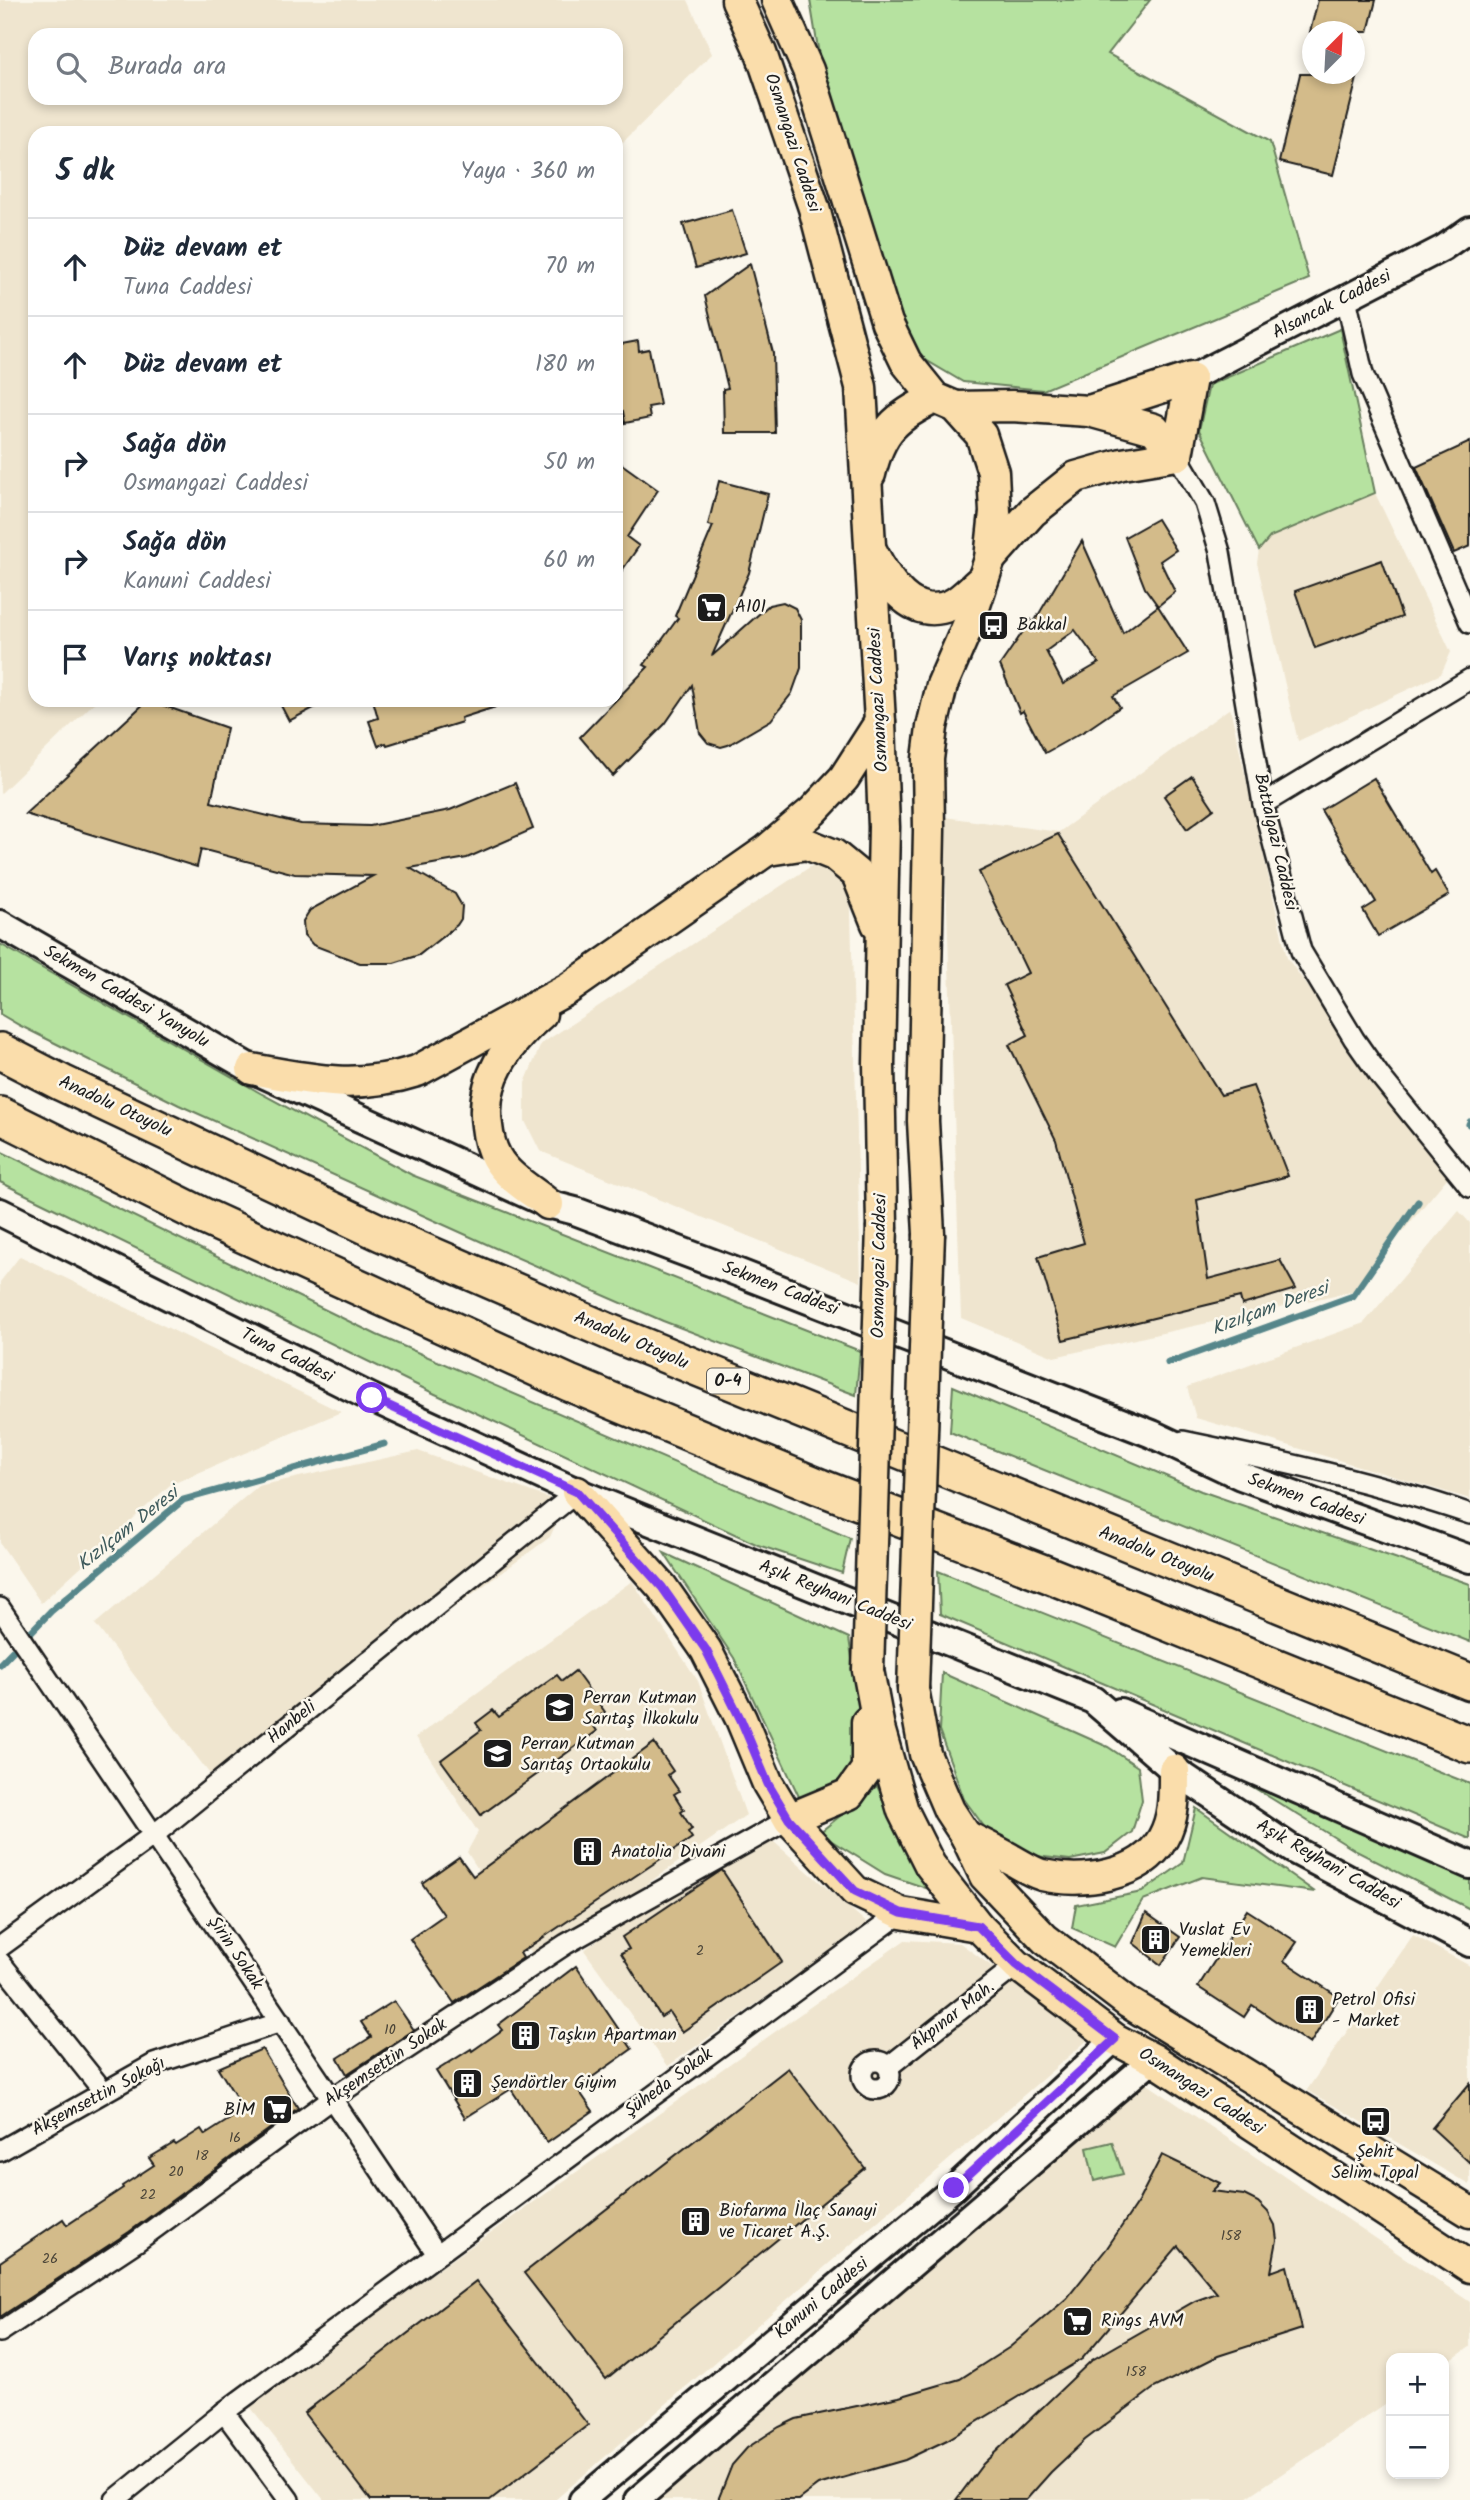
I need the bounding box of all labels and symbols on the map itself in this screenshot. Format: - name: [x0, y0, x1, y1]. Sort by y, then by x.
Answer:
- north arrow: [1302, 21, 1365, 84]
- street label: Osmangazi Caddesi: [756, 70, 828, 217]
- street label: Alsancak Caddesi: [1267, 262, 1397, 348]
- supermarket icon: A101: [695, 590, 729, 624]
- place label: A101: [735, 593, 766, 622]
- bus stop icon: Bakkal: [977, 608, 1011, 642]
- place label: Bakkal: [1017, 611, 1067, 640]
- street label: Osmangazi Caddesi: [861, 626, 897, 773]
- street label: Battalgazi Caddesi: [1245, 770, 1305, 914]
- street label: Sekmen Caddesi Yanyolu: [37, 937, 215, 1057]
- street label: Anadolu Otoyolu: [53, 1068, 177, 1146]
- street label: Osmangazi Caddesi: [864, 1193, 896, 1339]
- street label: Sekmen Caddesi: [718, 1253, 843, 1325]
- water label: Kızılçam Deresi: [1207, 1272, 1337, 1344]
- street label: Anadolu Otoyolu: [569, 1304, 693, 1378]
- street label: Tuna Caddesi: [236, 1320, 339, 1392]
- road number: O-4: [707, 1368, 749, 1394]
- route start: [356, 1382, 387, 1413]
- street label: Sekmen Caddesi: [1243, 1465, 1369, 1535]
- water label: Kızılçam Deresi: [70, 1477, 189, 1579]
- street label: Anadolu Otoyolu: [1094, 1519, 1218, 1591]
- street label: Aşık Reyhani Caddesi: [754, 1552, 916, 1640]
- place label: Perran Kutman Sarıtaş İlkokulu: [583, 1684, 699, 1734]
- school or university icon: Perran Kutman Sarıtaş İlkokulu: [543, 1691, 577, 1725]
- street label: Hanbeli: [261, 1694, 324, 1752]
- place label: Perran Kutman Sarıtaş Ortaokulu: [521, 1730, 651, 1780]
- school or university icon: Perran Kutman Sarıtaş Ortaokulu: [481, 1737, 515, 1771]
- street label: Aşık Reyhani Caddesi: [1250, 1812, 1406, 1919]
- building icon: Anatolia Divani: [571, 1835, 605, 1869]
- place label: Anatolia Divani: [611, 1838, 726, 1867]
- street label: Şirin Sokak: [199, 1910, 271, 1996]
- place label: Vuslat Ev Yemekleri: [1179, 1916, 1252, 1966]
- building icon: Vuslat Ev Yemekleri: [1139, 1923, 1173, 1957]
- house number: 2: [696, 1940, 704, 1962]
- street label: Akpınar Mah.: [904, 1974, 1002, 2058]
- place label: Petrol Ofisi - Market: [1332, 1986, 1416, 2036]
- building icon: Petrol Ofisi - Market: [1292, 1993, 1326, 2027]
- street label: Akşemsettin Sokak: [318, 2011, 454, 2115]
- building icon: Taşkın Apartman: [508, 2018, 542, 2052]
- house number: 10: [384, 2019, 396, 2041]
- place label: Taşkın Apartman: [548, 2021, 677, 2050]
- street label: Şüheda Sokak: [619, 2040, 720, 2125]
- street label: Osmangazi Caddesi: [1132, 2040, 1270, 2144]
- street label: Akşemsettin Sokağı: [27, 2049, 171, 2145]
- building icon: Şendörtler Giyim: [451, 2066, 485, 2100]
- place label: Şendörtler Giyim: [491, 2069, 616, 2098]
- supermarket icon: BİM: [261, 2093, 295, 2127]
- place label: BİM: [224, 2096, 256, 2125]
- bus stop icon: Şehit Selim Topal: [1358, 2104, 1392, 2138]
- house number: 16: [229, 2127, 241, 2149]
- place label: Şehit Selim Topal: [1331, 2138, 1419, 2188]
- house number: 18: [196, 2145, 209, 2167]
- house number: 20: [168, 2161, 184, 2183]
- route end: [938, 2172, 969, 2203]
- house number: 22: [140, 2184, 156, 2206]
- place label: Biofarma İlaç Sanayi ve Ticaret A.Ş.: [719, 2197, 877, 2247]
- building icon: Biofarma İlaç Sanayi ve Ticaret A.Ş.: [679, 2204, 713, 2238]
- house number: 158: [1221, 2225, 1242, 2247]
- house number: 26: [42, 2248, 58, 2270]
- street label: Kanuni Caddesi: [768, 2250, 876, 2347]
- supermarket icon: Rings AVM: [1061, 2304, 1095, 2338]
- place label: Rings AVM: [1101, 2307, 1184, 2336]
- house number: 158: [1126, 2361, 1147, 2383]

